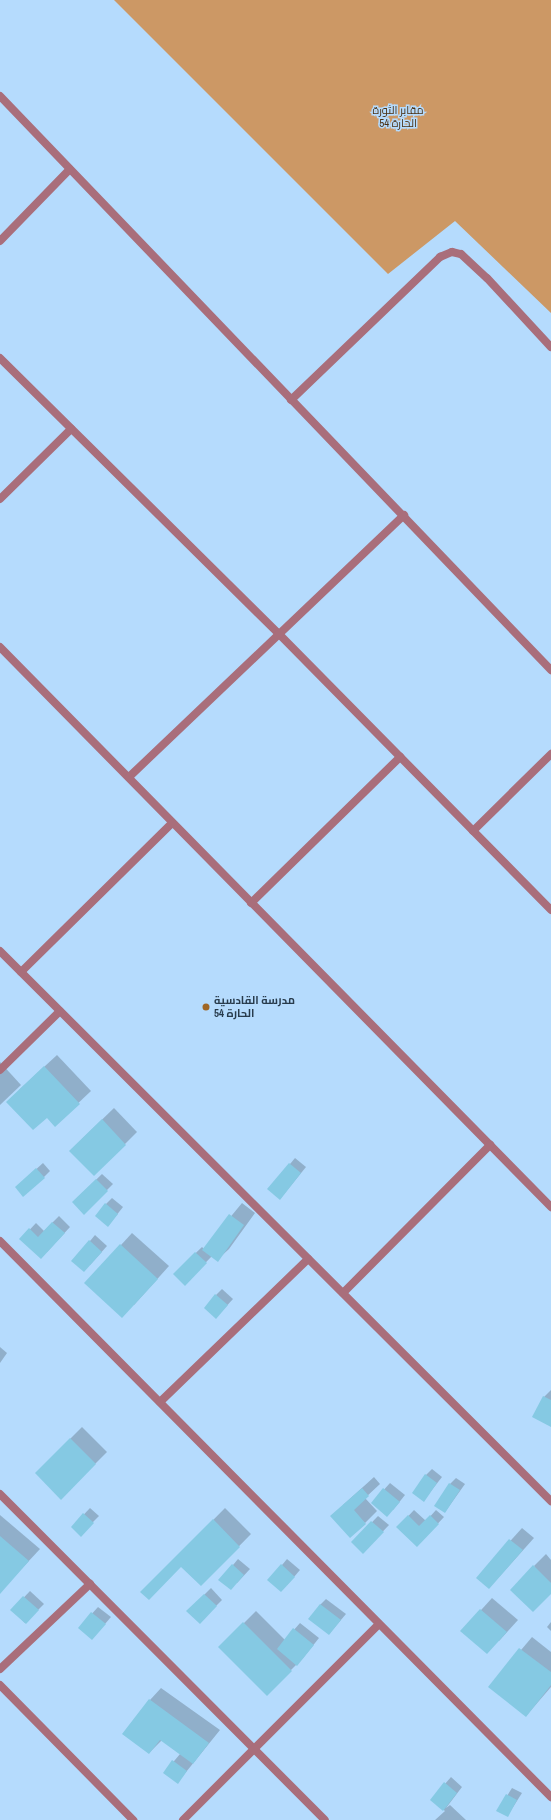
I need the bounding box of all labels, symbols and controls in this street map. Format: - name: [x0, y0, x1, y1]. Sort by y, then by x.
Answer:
- park label: مقابر الثورة الحارة 54: [373, 104, 423, 130]
- place label: مدرسة القادسية الحارة 54: [214, 994, 295, 1020]
- marker: مدرسة القادسية الحارة 54: [201, 1002, 211, 1012]

